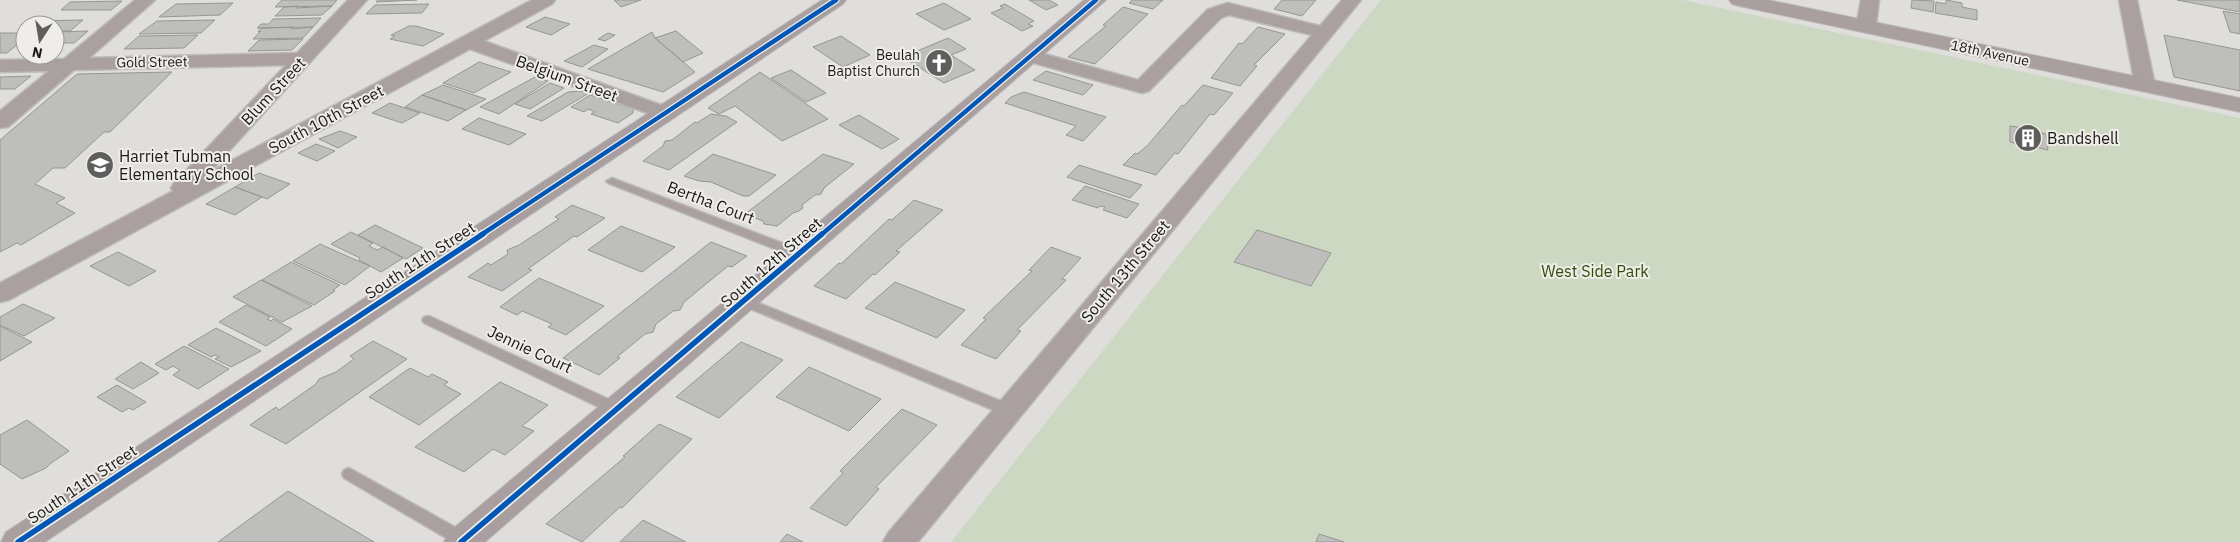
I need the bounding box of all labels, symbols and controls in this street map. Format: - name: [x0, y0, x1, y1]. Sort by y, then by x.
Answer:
- north arrow: [15, 15, 65, 65]
- street label: 18th Avenue: [1949, 36, 2031, 70]
- text: N: [30, 43, 44, 63]
- place label: Beulah Baptist Church: [827, 46, 920, 80]
- church icon: Beulah Baptist Church: [924, 48, 954, 78]
- street label: Belgium Street: [513, 50, 621, 106]
- street label: Gold Street: [116, 52, 188, 72]
- street label: Blum Street: [237, 53, 309, 129]
- street label: South 10th Street: [265, 80, 387, 158]
- building icon: Bandshell: [2013, 123, 2043, 153]
- place label: Bandshell: [2047, 128, 2119, 148]
- place label: Harriet Tubman Elementary School: [119, 146, 254, 184]
- school or university icon: Harriet Tubman Elementary School: [85, 150, 115, 180]
- street label: Bertha Court: [665, 176, 757, 228]
- street label: South 12th Street: [716, 213, 826, 311]
- street label: South 13th Street: [1076, 216, 1174, 326]
- street label: South 11th Street: [361, 217, 479, 303]
- park label: West Side Park: [1541, 261, 1649, 281]
- street label: Jennie Court: [484, 321, 576, 377]
- street label: South 11th Street: [24, 440, 140, 528]

